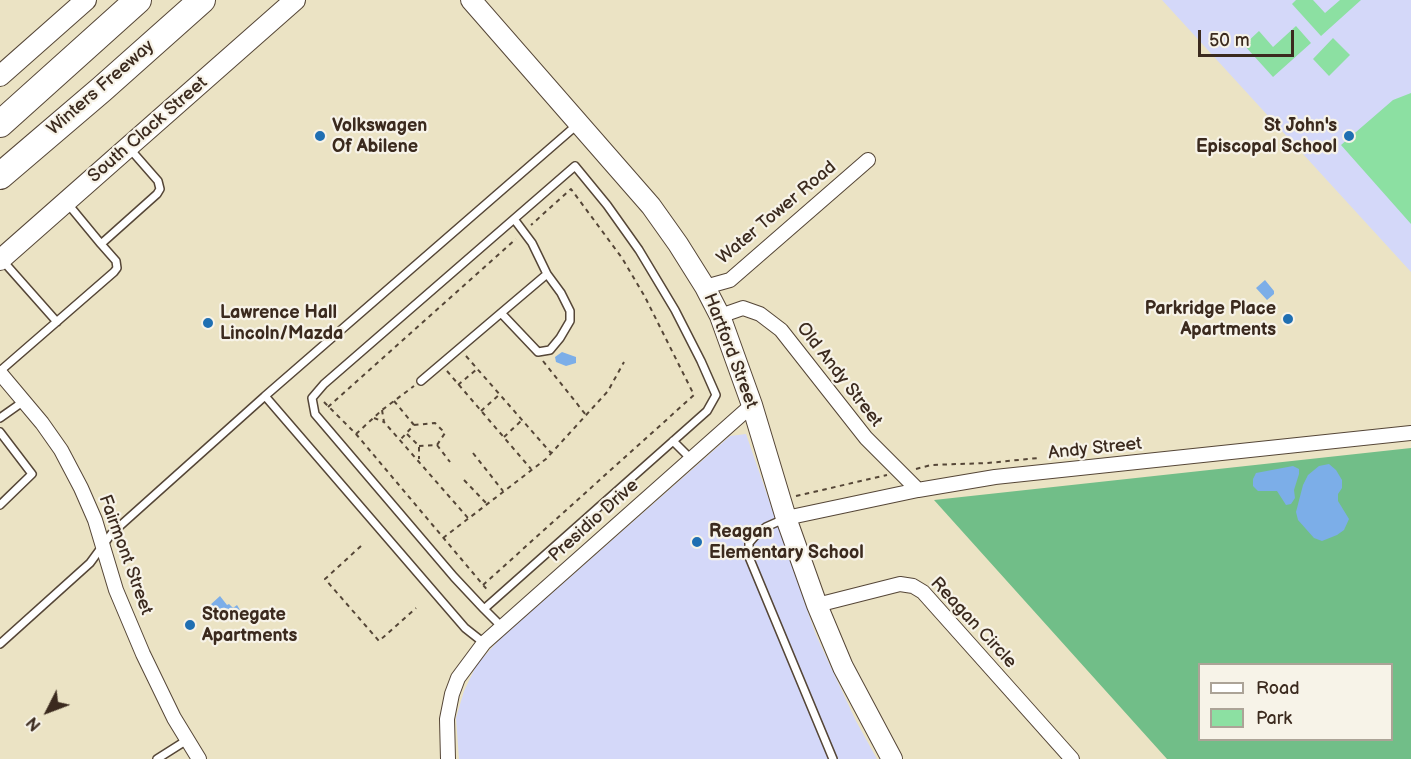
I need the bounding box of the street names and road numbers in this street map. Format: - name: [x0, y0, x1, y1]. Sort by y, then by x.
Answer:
- street label: Winters Freeway: [43, 36, 159, 140]
- street label: South Clack Street: [84, 72, 212, 188]
- street label: Water Tower Road: [713, 157, 841, 269]
- street label: Hartford Street: [698, 290, 762, 412]
- street label: Old Andy Street: [791, 318, 887, 432]
- street label: Andy Street: [1047, 433, 1143, 465]
- street label: Presidio Drive: [545, 475, 643, 567]
- street label: Fairmont Street: [93, 492, 157, 618]
- street label: Reagan Circle: [925, 573, 1021, 673]

